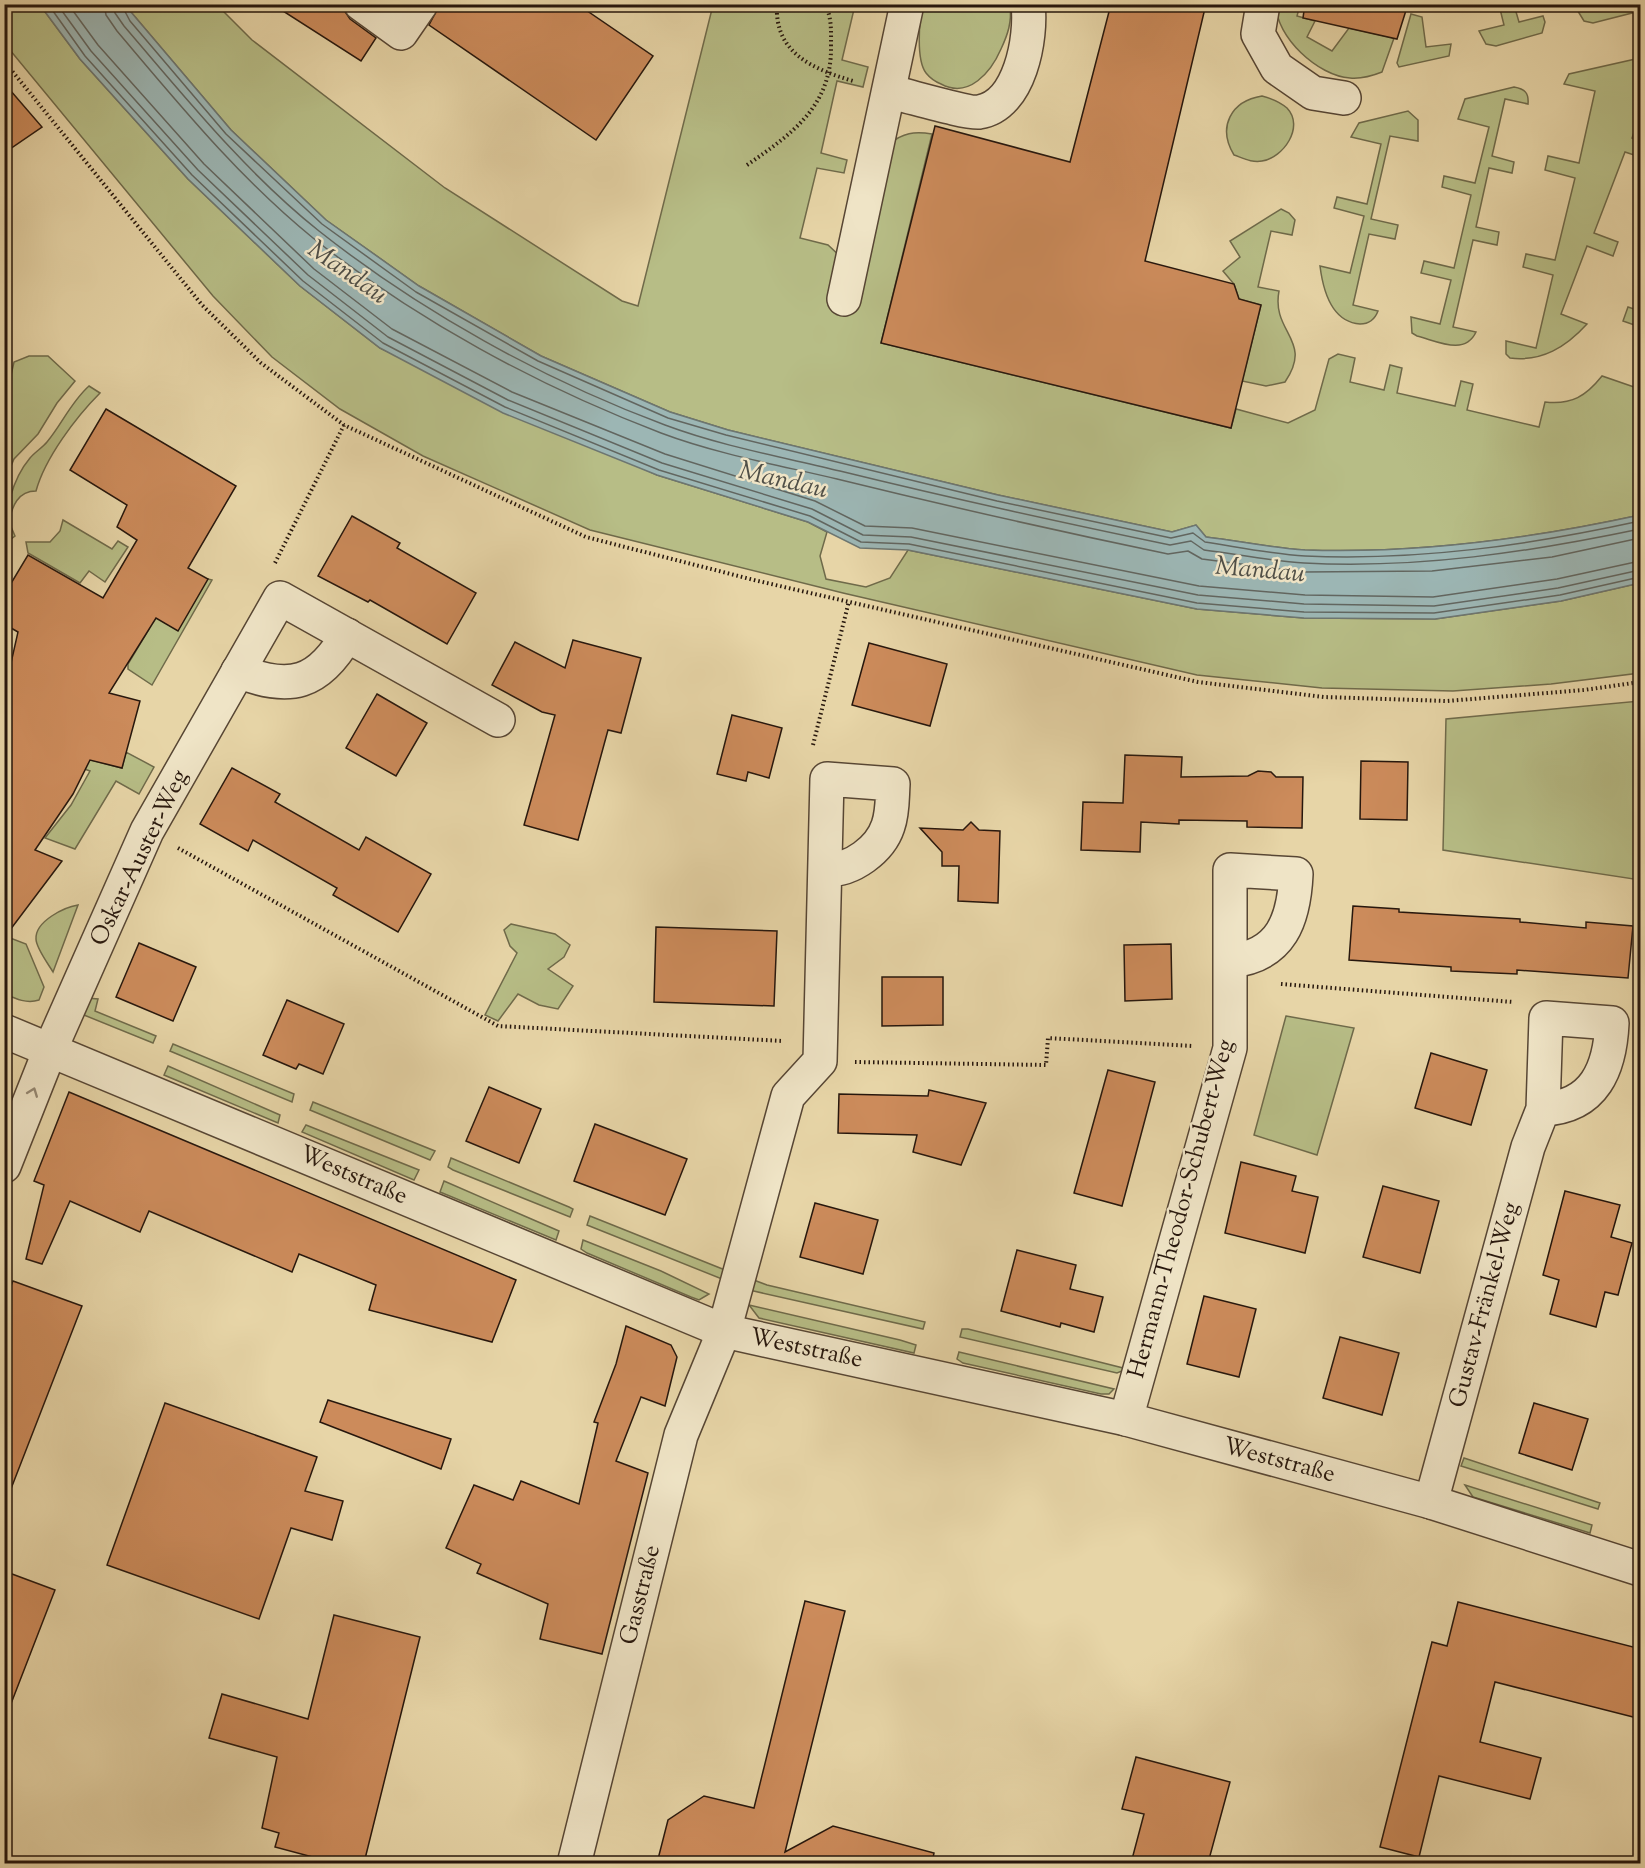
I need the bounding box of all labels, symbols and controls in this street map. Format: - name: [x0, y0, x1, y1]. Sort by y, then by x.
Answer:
- water label: Mandau: [299, 232, 395, 314]
- water label: Mandau: [735, 453, 831, 509]
- water label: Mandau: [1213, 549, 1307, 593]
- street label: Oskar-Auster-Weg: [83, 764, 198, 952]
- street label: Hermann-Theodor-Schubert-Weg: [1120, 1036, 1244, 1382]
- one-way arrow: [26, 1088, 39, 1098]
- street label: Weststraße: [294, 1138, 412, 1214]
- street label: Gustav-Fränkel-Weg: [1441, 1198, 1529, 1412]
- street label: Weststraße: [746, 1320, 866, 1378]
- street label: Weststraße: [1219, 1430, 1339, 1492]
- street label: Gasstraße: [612, 1542, 670, 1648]

